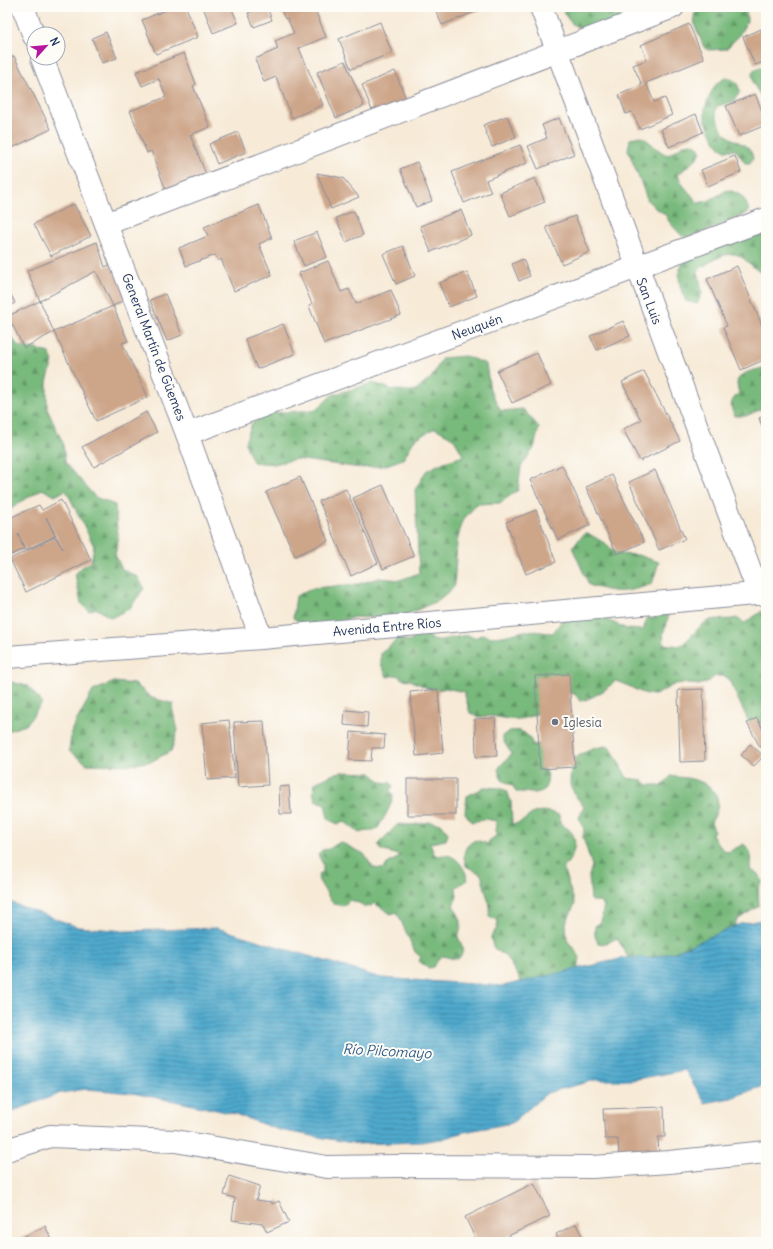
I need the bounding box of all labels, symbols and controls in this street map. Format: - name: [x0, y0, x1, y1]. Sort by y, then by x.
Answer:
- north arrow: [26, 26, 66, 66]
- text: N: [47, 35, 63, 48]
- street label: General Martín de Güemes: [118, 271, 190, 423]
- street label: San Luis: [632, 275, 666, 327]
- street label: Neuquén: [449, 310, 505, 344]
- street label: Avenida Entre Ríos: [332, 614, 442, 640]
- place label: Iglesia: [563, 714, 602, 731]
- marker: Iglesia: [550, 717, 560, 727]
- water label: Río Pilcomayo: [342, 1040, 433, 1062]

